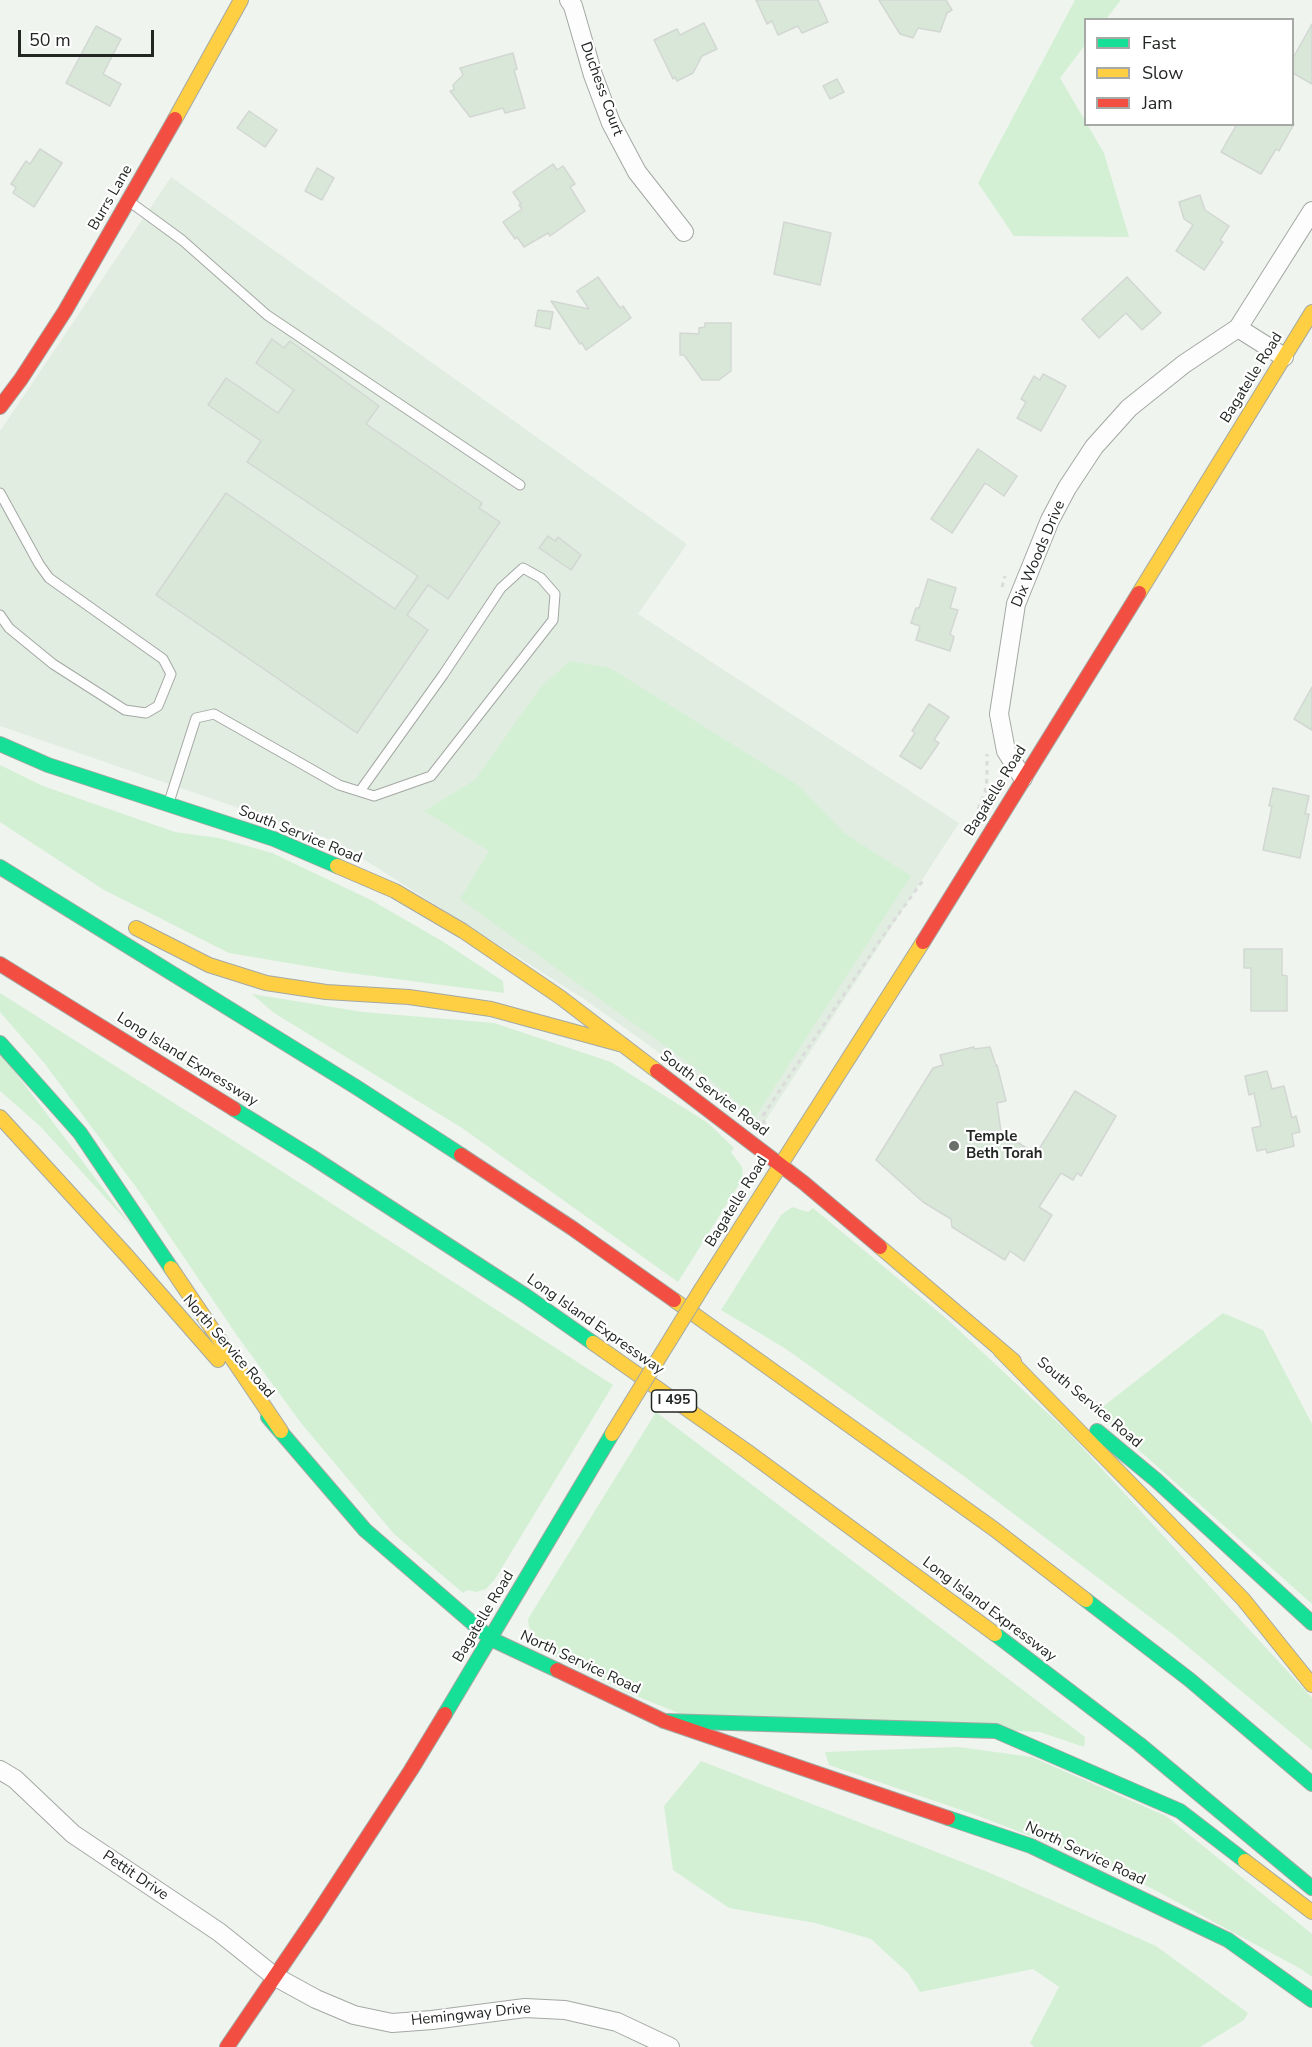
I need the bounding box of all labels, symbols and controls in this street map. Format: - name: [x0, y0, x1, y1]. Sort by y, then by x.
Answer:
- scale bar: [21, 18, 158, 56]
- legend: [1084, 18, 1294, 126]
- text: 50 m: [29, 28, 71, 52]
- text: Fast: [1142, 31, 1176, 55]
- street label: Duchess Court: [576, 40, 626, 138]
- text: Slow: [1142, 61, 1183, 85]
- text: Jam: [1142, 91, 1173, 115]
- street label: Burrs Lane: [85, 162, 137, 234]
- street label: Bagatelle Road: [1217, 329, 1287, 427]
- street label: Dix Woods Drive: [1008, 498, 1070, 610]
- street label: Bagatelle Road: [961, 742, 1031, 840]
- street label: South Service Road: [236, 802, 364, 868]
- street label: Long Island Expressway: [113, 1009, 261, 1111]
- street label: South Service Road: [656, 1047, 772, 1141]
- place label: Temple Beth Torah: [966, 1128, 1043, 1163]
- marker: Temple Beth Torah: [947, 1139, 961, 1153]
- street label: Bagatelle Road: [702, 1153, 772, 1251]
- street label: Long Island Expressway: [523, 1271, 667, 1379]
- street label: North Service Road: [178, 1292, 278, 1402]
- street label: South Service Road: [1033, 1354, 1145, 1452]
- road number: I 495: [652, 1390, 696, 1412]
- street label: Long Island Expressway: [918, 1554, 1060, 1666]
- street label: Bagatelle Road: [450, 1568, 518, 1666]
- street label: North Service Road: [517, 1627, 643, 1699]
- street label: North Service Road: [1022, 1818, 1148, 1890]
- street label: Pettit Drive: [99, 1847, 171, 1905]
- street label: Hemingway Drive: [410, 2000, 532, 2030]

